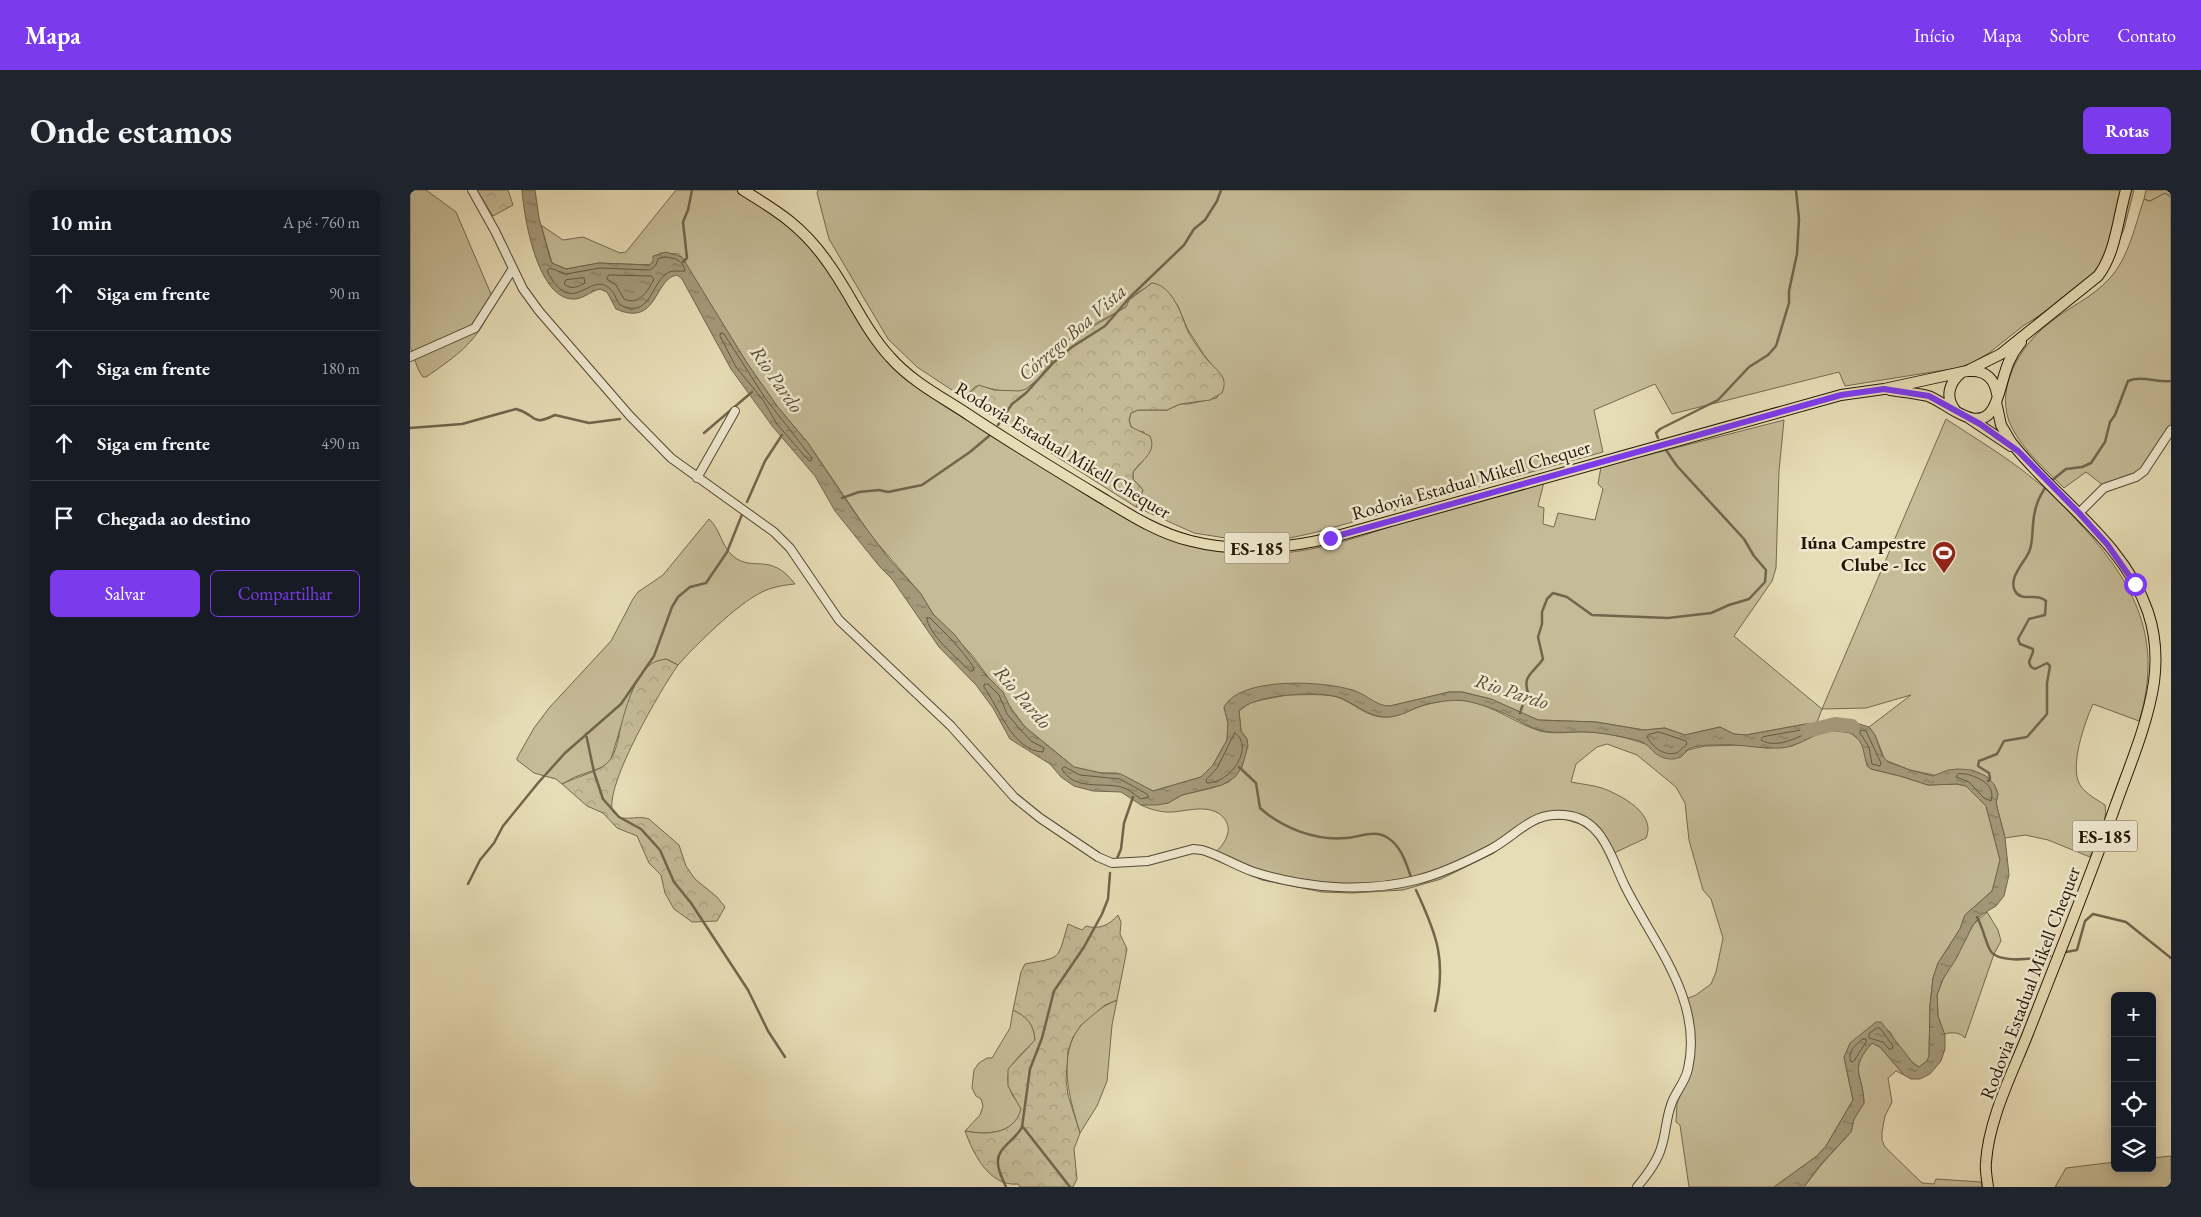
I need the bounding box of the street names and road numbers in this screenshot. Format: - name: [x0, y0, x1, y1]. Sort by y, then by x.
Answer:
- street label: Rodovia Estadual Mikell Chequer: [951, 376, 1176, 525]
- street label: Rodovia Estadual Mikell Chequer: [1349, 434, 1594, 526]
- road number: ES-185: [1224, 532, 1290, 563]
- road number: ES-185: [2072, 820, 2138, 851]
- street label: Rodovia Estadual Mikell Chequer: [1974, 863, 2086, 1103]

